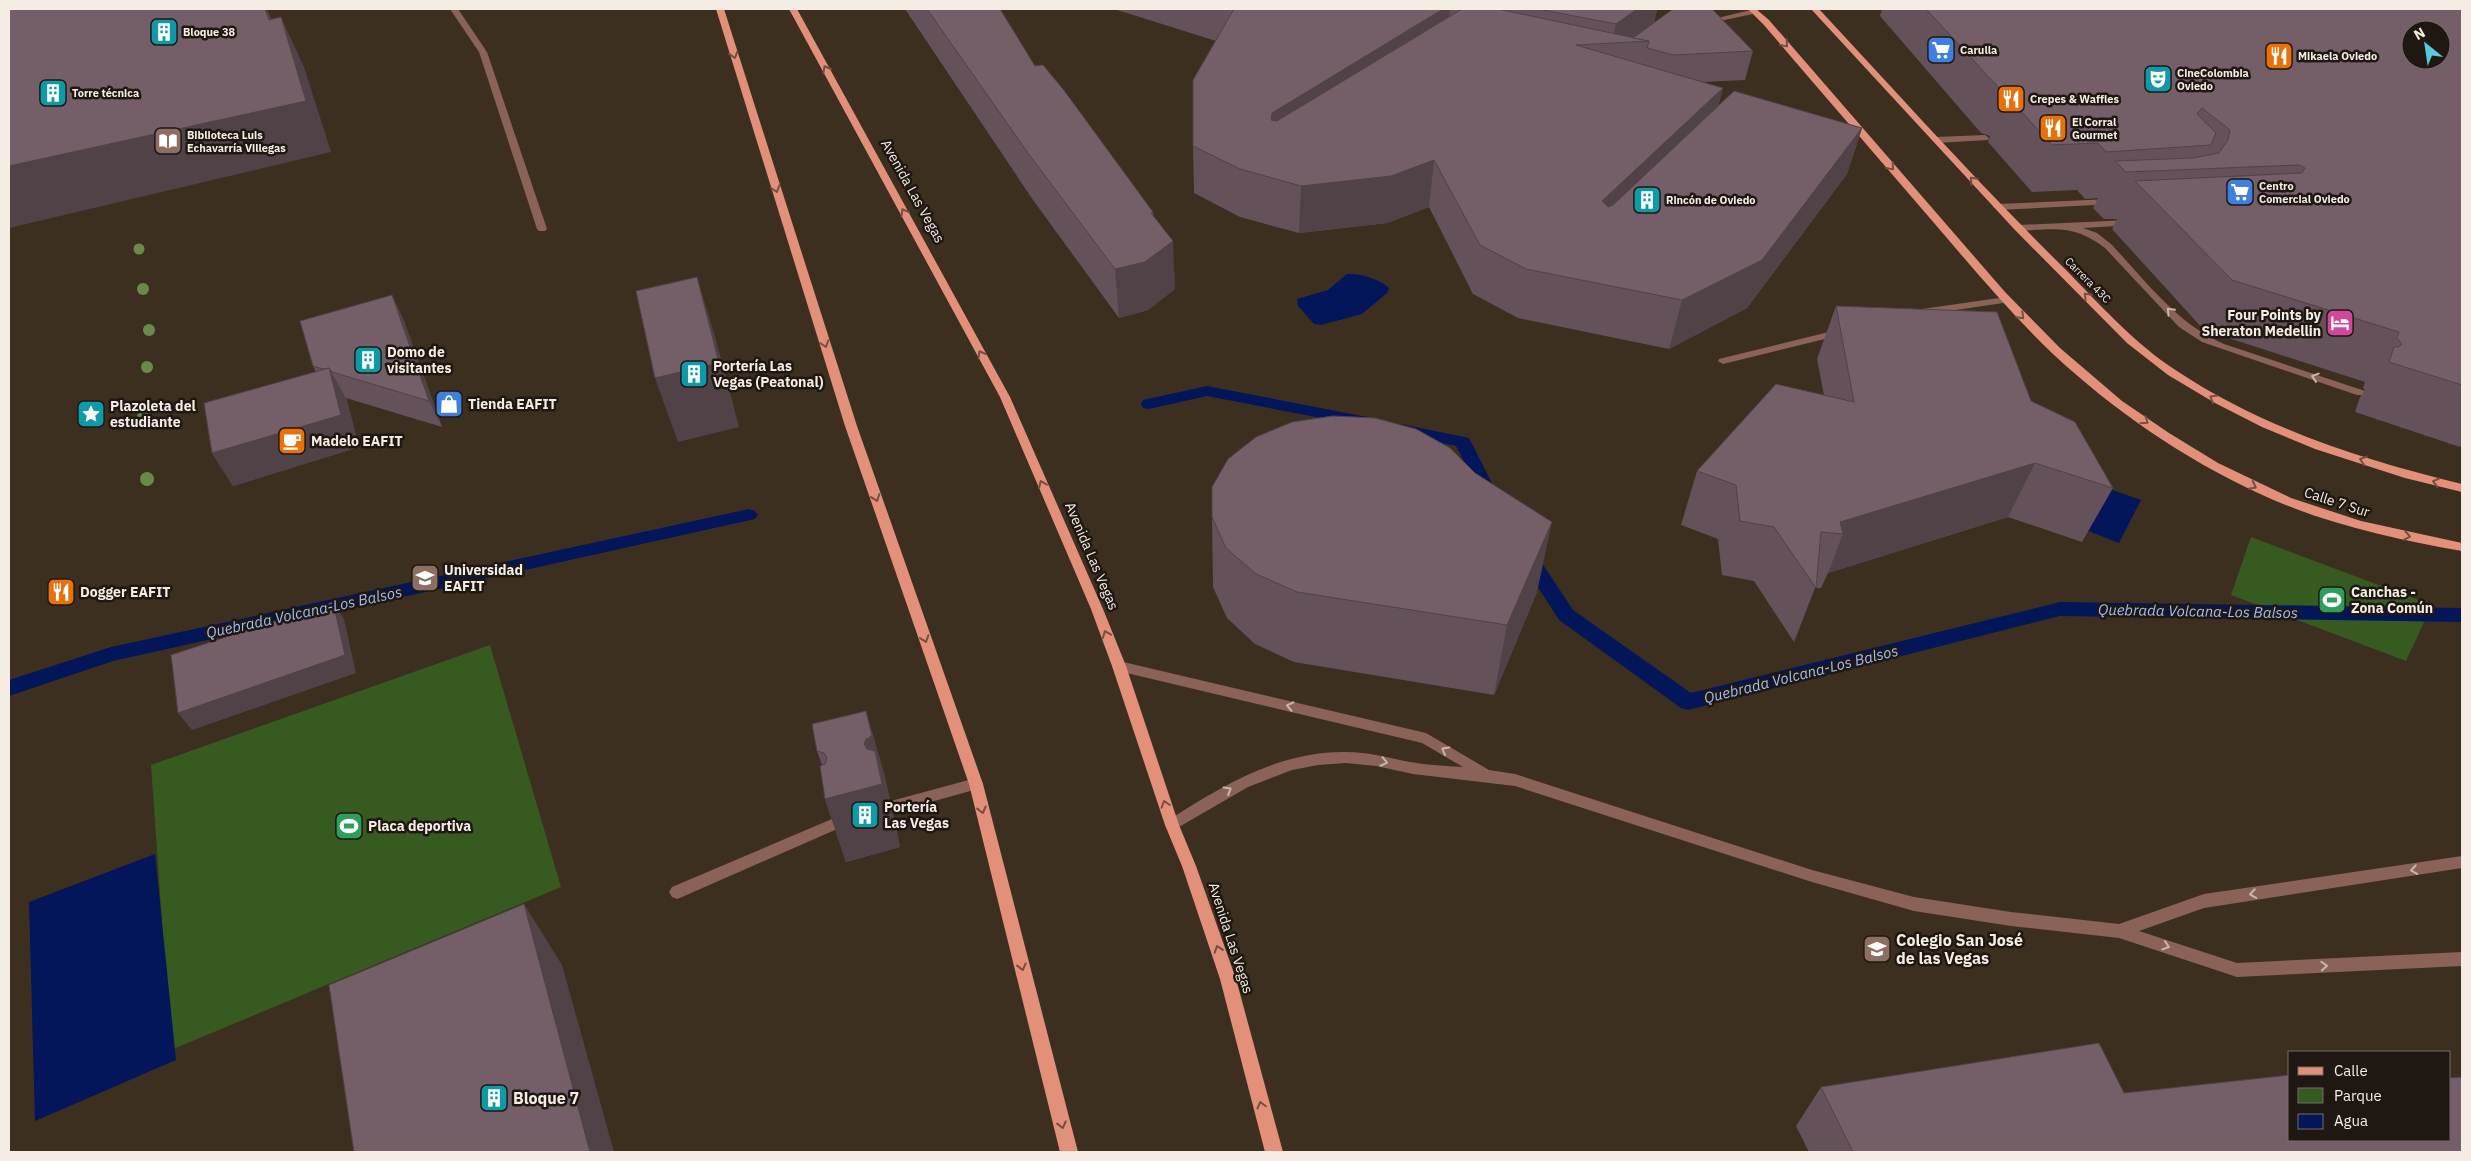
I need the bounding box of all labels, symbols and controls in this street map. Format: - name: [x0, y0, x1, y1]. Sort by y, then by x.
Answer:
- building icon: Bloque 38: [149, 17, 179, 47]
- north arrow: [2401, 20, 2451, 70]
- text: N: [2411, 23, 2428, 44]
- place label: Bloque 38: [183, 25, 235, 39]
- supermarket icon: Carulla: [1926, 35, 1956, 65]
- one-way arrow: [1779, 39, 1788, 48]
- restaurant icon: Mikaela Oviedo: [2264, 41, 2294, 71]
- place label: Carulla: [1960, 43, 1997, 57]
- place label: Mikaela Oviedo: [2298, 49, 2377, 63]
- one-way arrow: [729, 51, 739, 59]
- theatre icon: CineColombia Oviedo: [2143, 64, 2173, 94]
- one-way arrow: [822, 65, 832, 74]
- place label: CineColombia Oviedo: [2177, 66, 2249, 93]
- building icon: Torre técnica: [38, 78, 68, 108]
- restaurant icon: Crepes & Waffles: [1996, 84, 2026, 114]
- place label: Torre técnica: [72, 86, 139, 100]
- place label: Crepes & Waffles: [2030, 92, 2119, 106]
- restaurant icon: El Corral Gourmet: [2038, 113, 2068, 143]
- place label: El Corral Gourmet: [2072, 115, 2117, 142]
- library icon: Biblioteca Luis Echavarría Villegas: [153, 126, 183, 156]
- place label: Biblioteca Luis Echavarría Villegas: [187, 128, 286, 155]
- street label: Avenida Las Vegas: [877, 136, 949, 246]
- one-way arrow: [1885, 162, 1894, 171]
- one-way arrow: [1970, 176, 1979, 185]
- supermarket icon: Centro Comercial Oviedo: [2225, 177, 2255, 207]
- place label: Centro Comercial Oviedo: [2259, 179, 2350, 206]
- one-way arrow: [771, 184, 781, 192]
- building icon: Rincón de Oviedo: [1632, 185, 1662, 215]
- place label: Rincón de Oviedo: [1666, 193, 1756, 207]
- one-way arrow: [900, 208, 910, 217]
- street label: Carrera 43C: [2062, 254, 2114, 306]
- one-way arrow: [2083, 293, 2092, 302]
- place label: Four Points by Sheraton Medellin: [2201, 306, 2322, 340]
- one-way arrow: [2167, 307, 2176, 316]
- hotel icon: Four Points by Sheraton Medellin: [2325, 308, 2355, 338]
- one-way arrow: [2016, 310, 2025, 319]
- one-way arrow: [820, 339, 830, 347]
- place label: Domo de visitantes: [387, 343, 452, 377]
- building icon: Domo de visitantes: [353, 345, 383, 375]
- one-way arrow: [978, 351, 988, 360]
- place label: Portería Las Vegas (Peatonal): [713, 357, 824, 391]
- building icon: Portería Las Vegas (Peatonal): [679, 359, 709, 389]
- one-way arrow: [2311, 373, 2320, 383]
- shop icon: Tienda EAFIT: [434, 389, 464, 419]
- one-way arrow: [2209, 394, 2218, 404]
- place label: Tienda EAFIT: [468, 395, 557, 413]
- place label: Plazoleta del estudiante: [110, 397, 196, 431]
- place icon: Plazoleta del estudiante: [76, 399, 106, 429]
- one-way arrow: [2139, 415, 2149, 424]
- cafe icon: Madelo EAFIT: [277, 426, 307, 456]
- place label: Madelo EAFIT: [311, 432, 403, 450]
- one-way arrow: [2359, 455, 2367, 465]
- one-way arrow: [2432, 477, 2440, 487]
- one-way arrow: [1038, 480, 1049, 489]
- one-way arrow: [2248, 480, 2257, 490]
- street label: Calle 7 Sur: [2302, 483, 2372, 521]
- one-way arrow: [870, 493, 880, 502]
- street label: Avenida Las Vegas: [1061, 499, 1123, 613]
- one-way arrow: [2403, 530, 2412, 541]
- place label: Universidad EAFIT: [444, 561, 523, 595]
- school or university icon: Universidad EAFIT: [410, 563, 440, 593]
- restaurant icon: Dogger EAFIT: [46, 577, 76, 607]
- water label: Quebrada Volcana-Los Balsos: [204, 582, 404, 642]
- place label: Dogger EAFIT: [80, 583, 170, 601]
- place label: Canchas - Zona Común: [2351, 583, 2433, 617]
- sports icon: Canchas - Zona Común: [2317, 585, 2347, 615]
- water label: Quebrada Volcana-Los Balsos: [2098, 600, 2298, 622]
- one-way arrow: [1102, 630, 1112, 638]
- one-way arrow: [919, 634, 929, 643]
- water label: Quebrada Volcana-Los Balsos: [1702, 641, 1900, 707]
- one-way arrow: [1285, 701, 1294, 712]
- one-way arrow: [1442, 746, 1451, 756]
- one-way arrow: [1380, 756, 1389, 767]
- one-way arrow: [1222, 786, 1231, 796]
- place label: Portería Las Vegas: [884, 798, 949, 832]
- building icon: Portería Las Vegas: [850, 800, 880, 830]
- one-way arrow: [1160, 800, 1170, 808]
- one-way arrow: [976, 805, 987, 814]
- sports icon: Placa deportiva: [334, 811, 364, 841]
- place label: Placa deportiva: [368, 817, 471, 835]
- one-way arrow: [2410, 864, 2418, 874]
- street label: Avenida Las Vegas: [1205, 880, 1257, 996]
- one-way arrow: [2249, 888, 2257, 899]
- place label: Colegio San José de las Vegas: [1896, 930, 2023, 968]
- school or university icon: Colegio San José de las Vegas: [1862, 934, 1892, 964]
- one-way arrow: [2161, 941, 2169, 951]
- one-way arrow: [1213, 945, 1223, 953]
- one-way arrow: [2321, 960, 2329, 971]
- one-way arrow: [1016, 963, 1027, 972]
- legend: [2288, 1051, 2451, 1141]
- text: Calle: [2334, 1061, 2368, 1080]
- building icon: Bloque 7: [479, 1083, 509, 1113]
- text: Parque: [2334, 1086, 2382, 1105]
- place label: Bloque 7: [513, 1088, 579, 1108]
- one-way arrow: [1257, 1102, 1267, 1110]
- text: Agua: [2334, 1111, 2368, 1130]
- one-way arrow: [1056, 1120, 1066, 1128]

